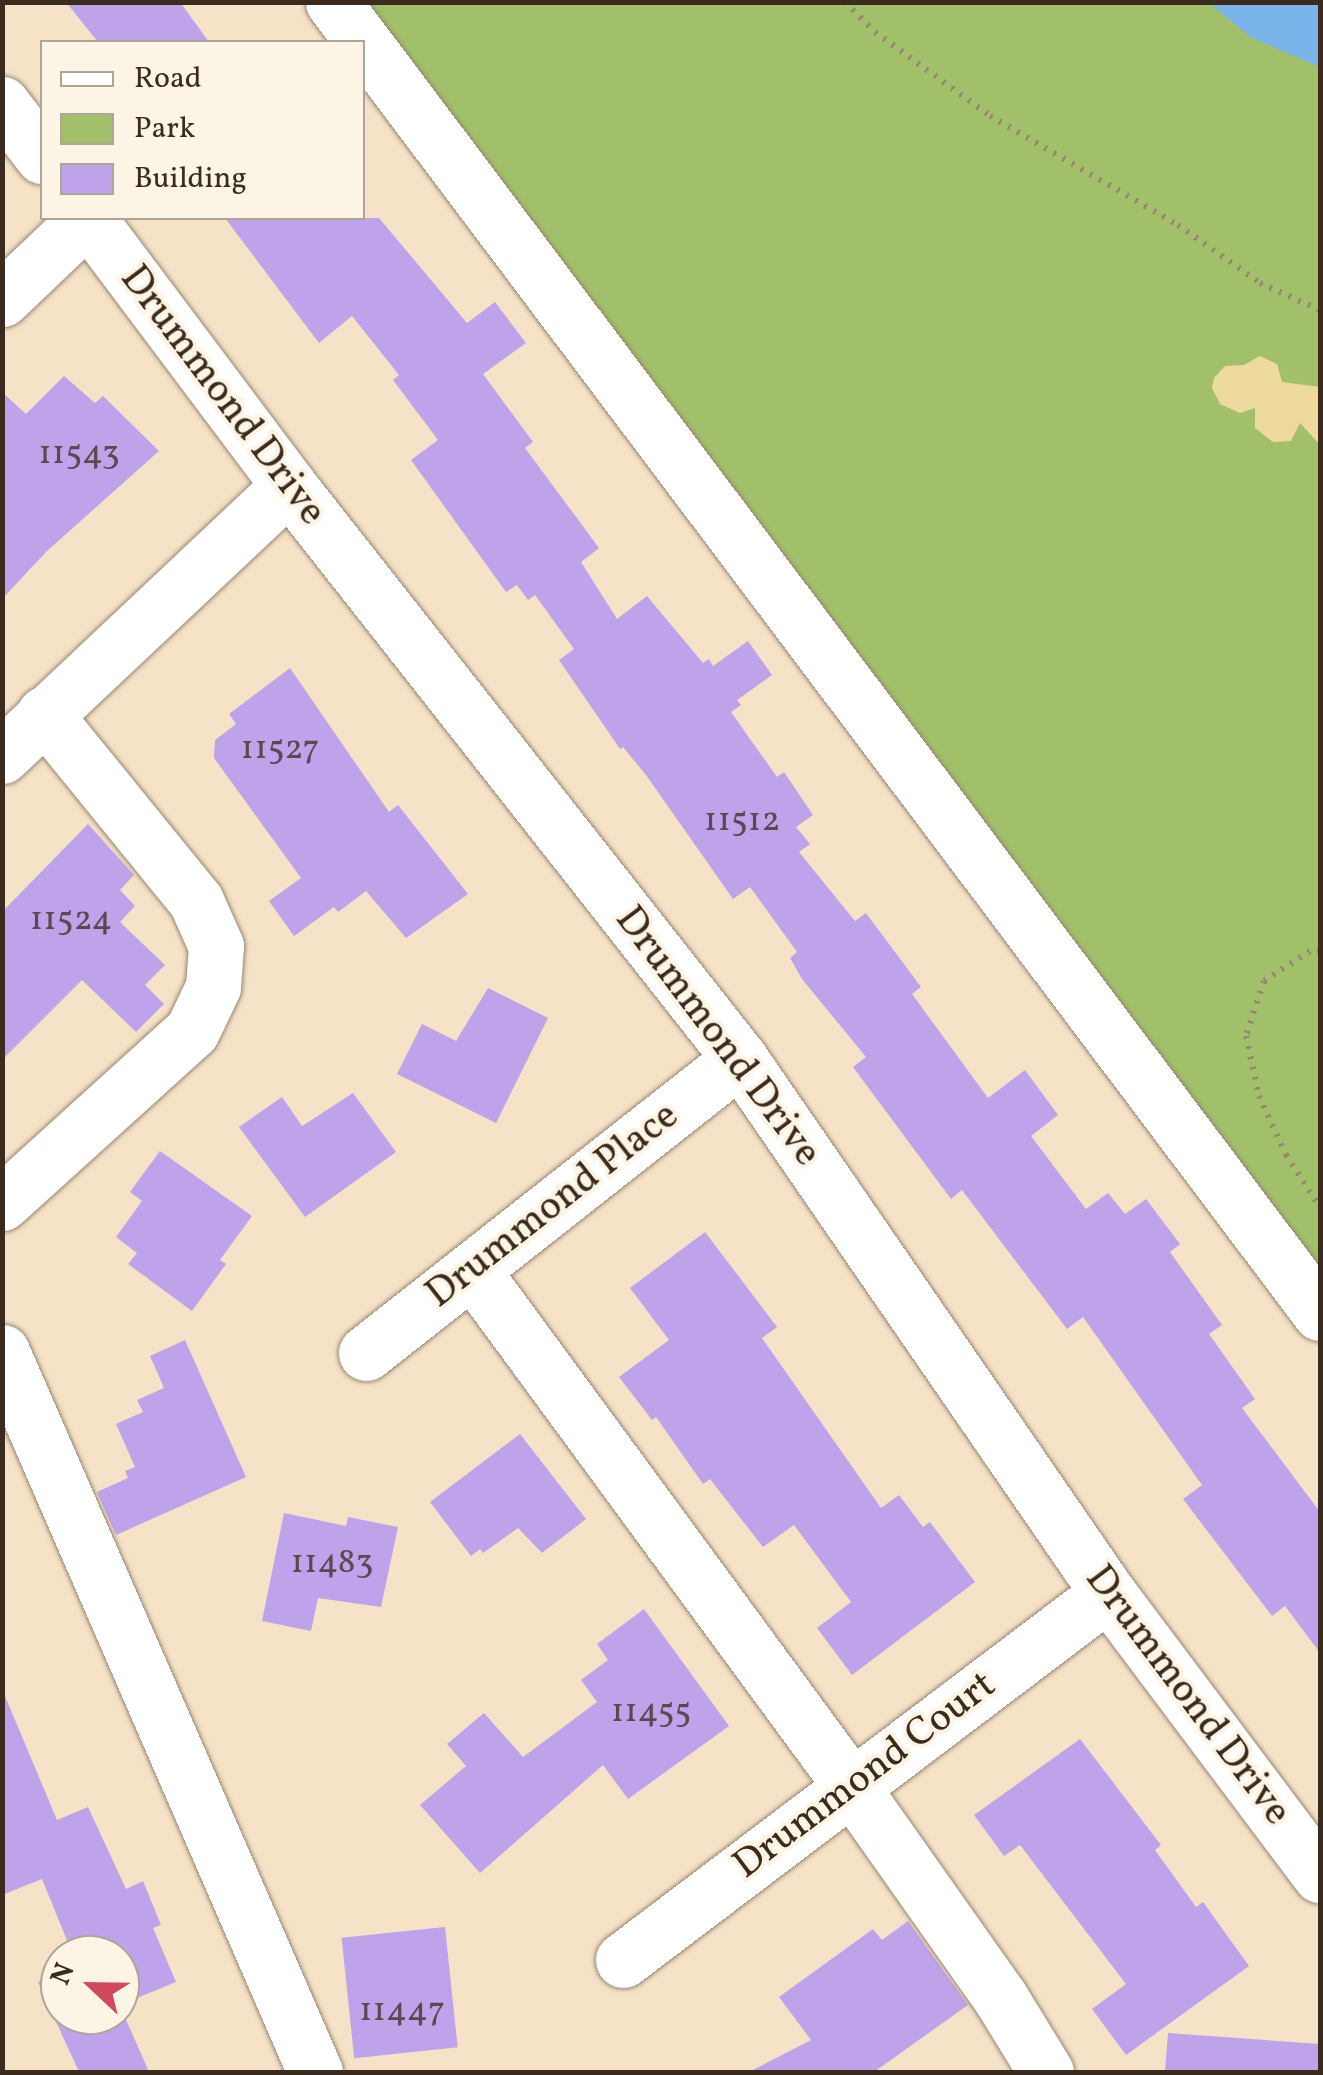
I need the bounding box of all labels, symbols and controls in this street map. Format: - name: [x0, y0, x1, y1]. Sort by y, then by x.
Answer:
- legend: [40, 40, 365, 220]
- text: Road: [134, 58, 202, 100]
- text: Park: [134, 108, 195, 150]
- text: Building: [134, 158, 247, 200]
- street label: Drummond Drive: [109, 257, 335, 535]
- house number: 11543: [38, 433, 120, 475]
- house number: 11527: [241, 728, 319, 770]
- house number: 11512: [704, 800, 780, 842]
- street label: Drummond Drive: [604, 898, 830, 1176]
- house number: 11524: [30, 899, 112, 941]
- street label: Drummond Place: [417, 1093, 689, 1319]
- house number: 11483: [290, 1542, 374, 1584]
- street label: Drummond Drive: [1074, 1557, 1300, 1835]
- street label: Drummond Court: [724, 1662, 1006, 1890]
- house number: 11455: [611, 1691, 691, 1733]
- north arrow: [40, 1935, 140, 2035]
- text: N: [42, 1958, 85, 1991]
- house number: 11447: [359, 1990, 445, 2032]

